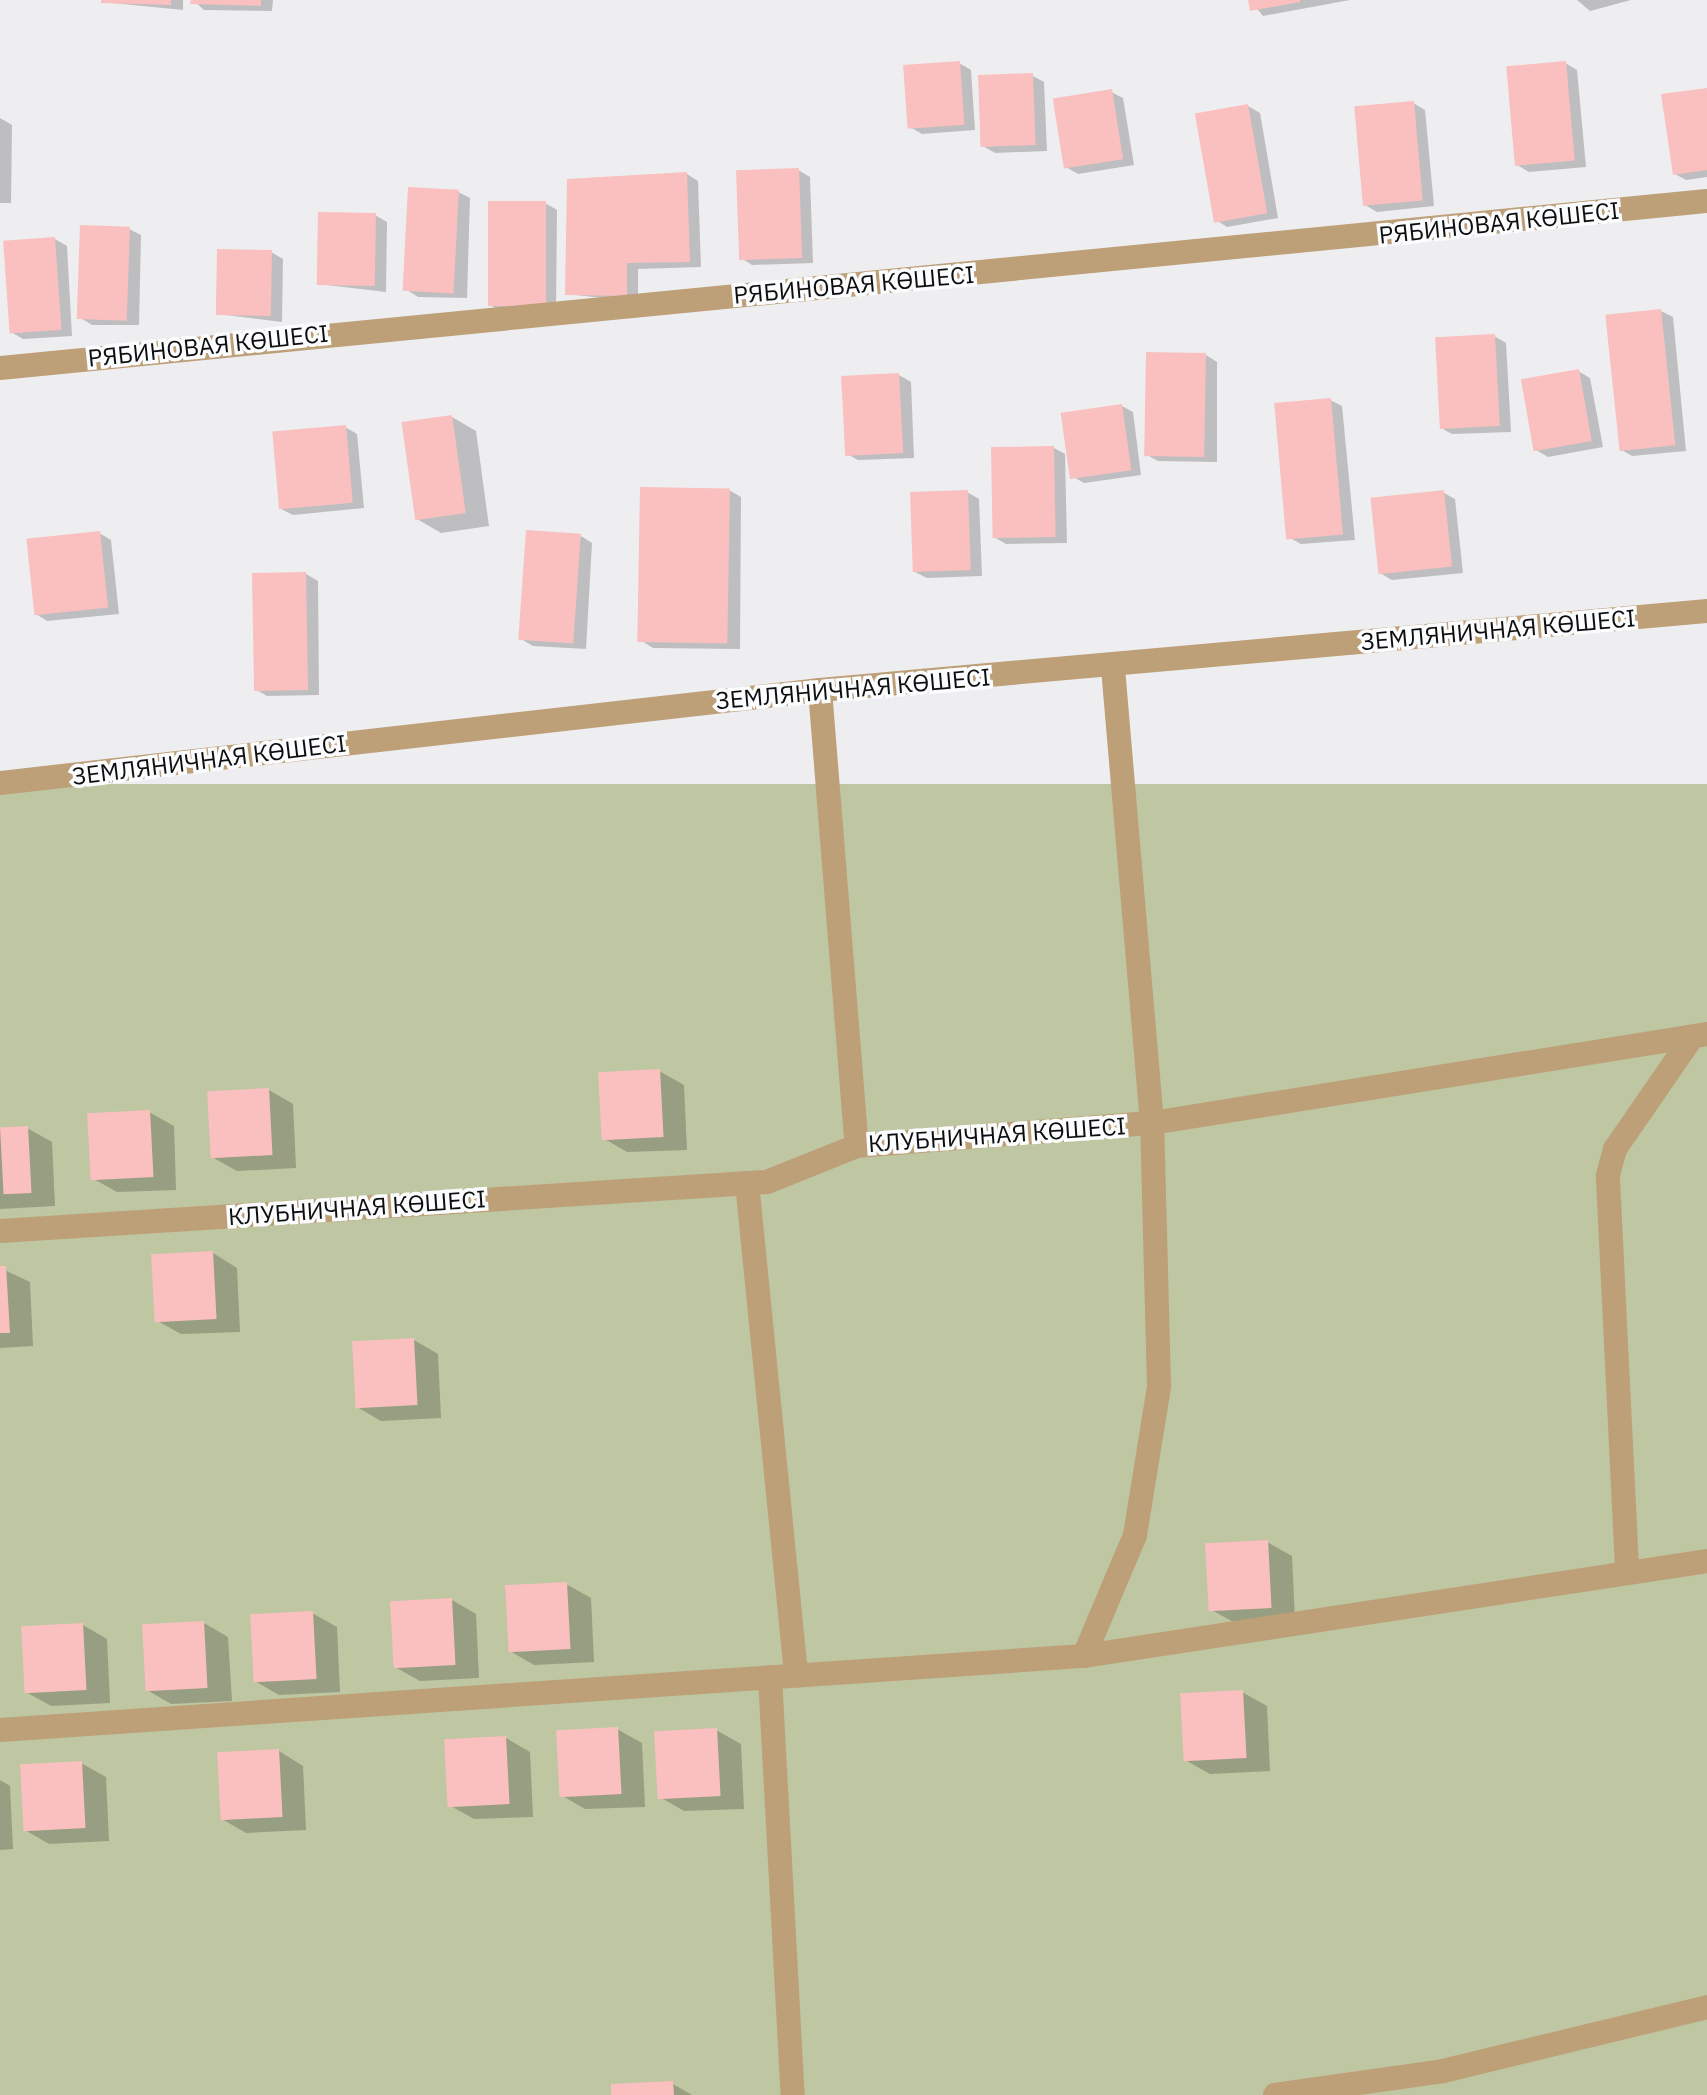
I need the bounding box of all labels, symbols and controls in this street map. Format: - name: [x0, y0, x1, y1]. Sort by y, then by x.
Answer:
- street label: РЯБИНОВАЯ КӨШЕСІ: [1377, 196, 1621, 250]
- street label: РЯБИНОВАЯ КӨШЕСІ: [732, 260, 976, 310]
- street label: РЯБИНОВАЯ КӨШЕСІ: [86, 319, 330, 373]
- street label: ЗЕМЛЯНИЧНАЯ КӨШЕСІ: [1359, 604, 1637, 656]
- street label: ЗЕМЛЯНИЧНАЯ КӨШЕСІ: [714, 663, 992, 715]
- street label: ЗЕМЛЯНИЧНАЯ КӨШЕСІ: [70, 729, 348, 791]
- street label: КЛУБНИЧНАЯ КӨШЕСІ: [867, 1112, 1127, 1158]
- street label: КЛУБНИЧНАЯ КӨШЕСІ: [227, 1185, 487, 1231]

